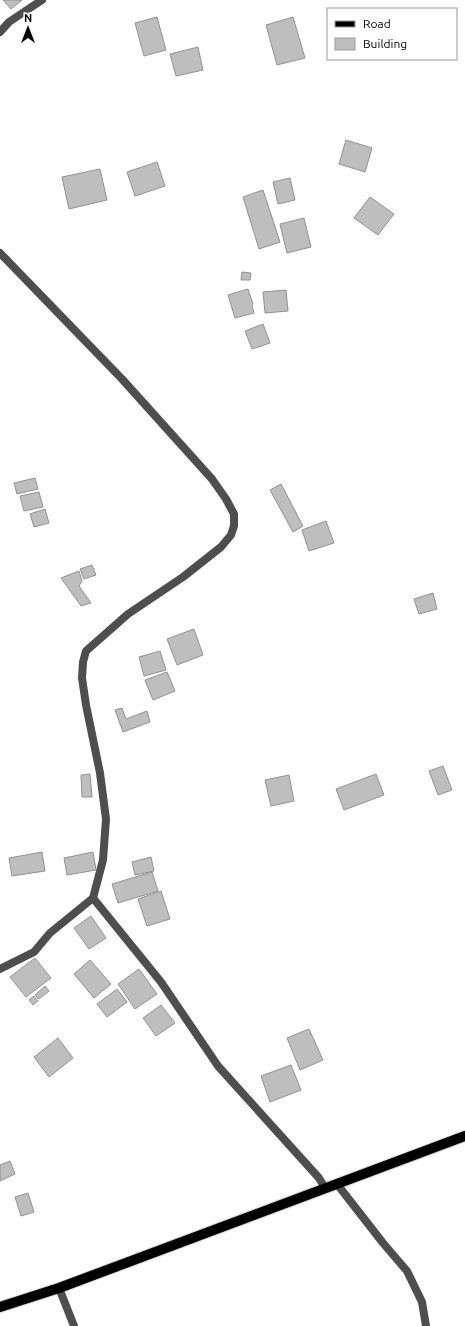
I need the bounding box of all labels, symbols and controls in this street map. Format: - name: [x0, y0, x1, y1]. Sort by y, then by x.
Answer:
- north arrow: [8, 8, 48, 48]
- legend: [327, 8, 457, 60]
- text: N: [24, 12, 32, 24]
- text: Road: [363, 17, 391, 30]
- text: Building: [363, 37, 407, 50]

